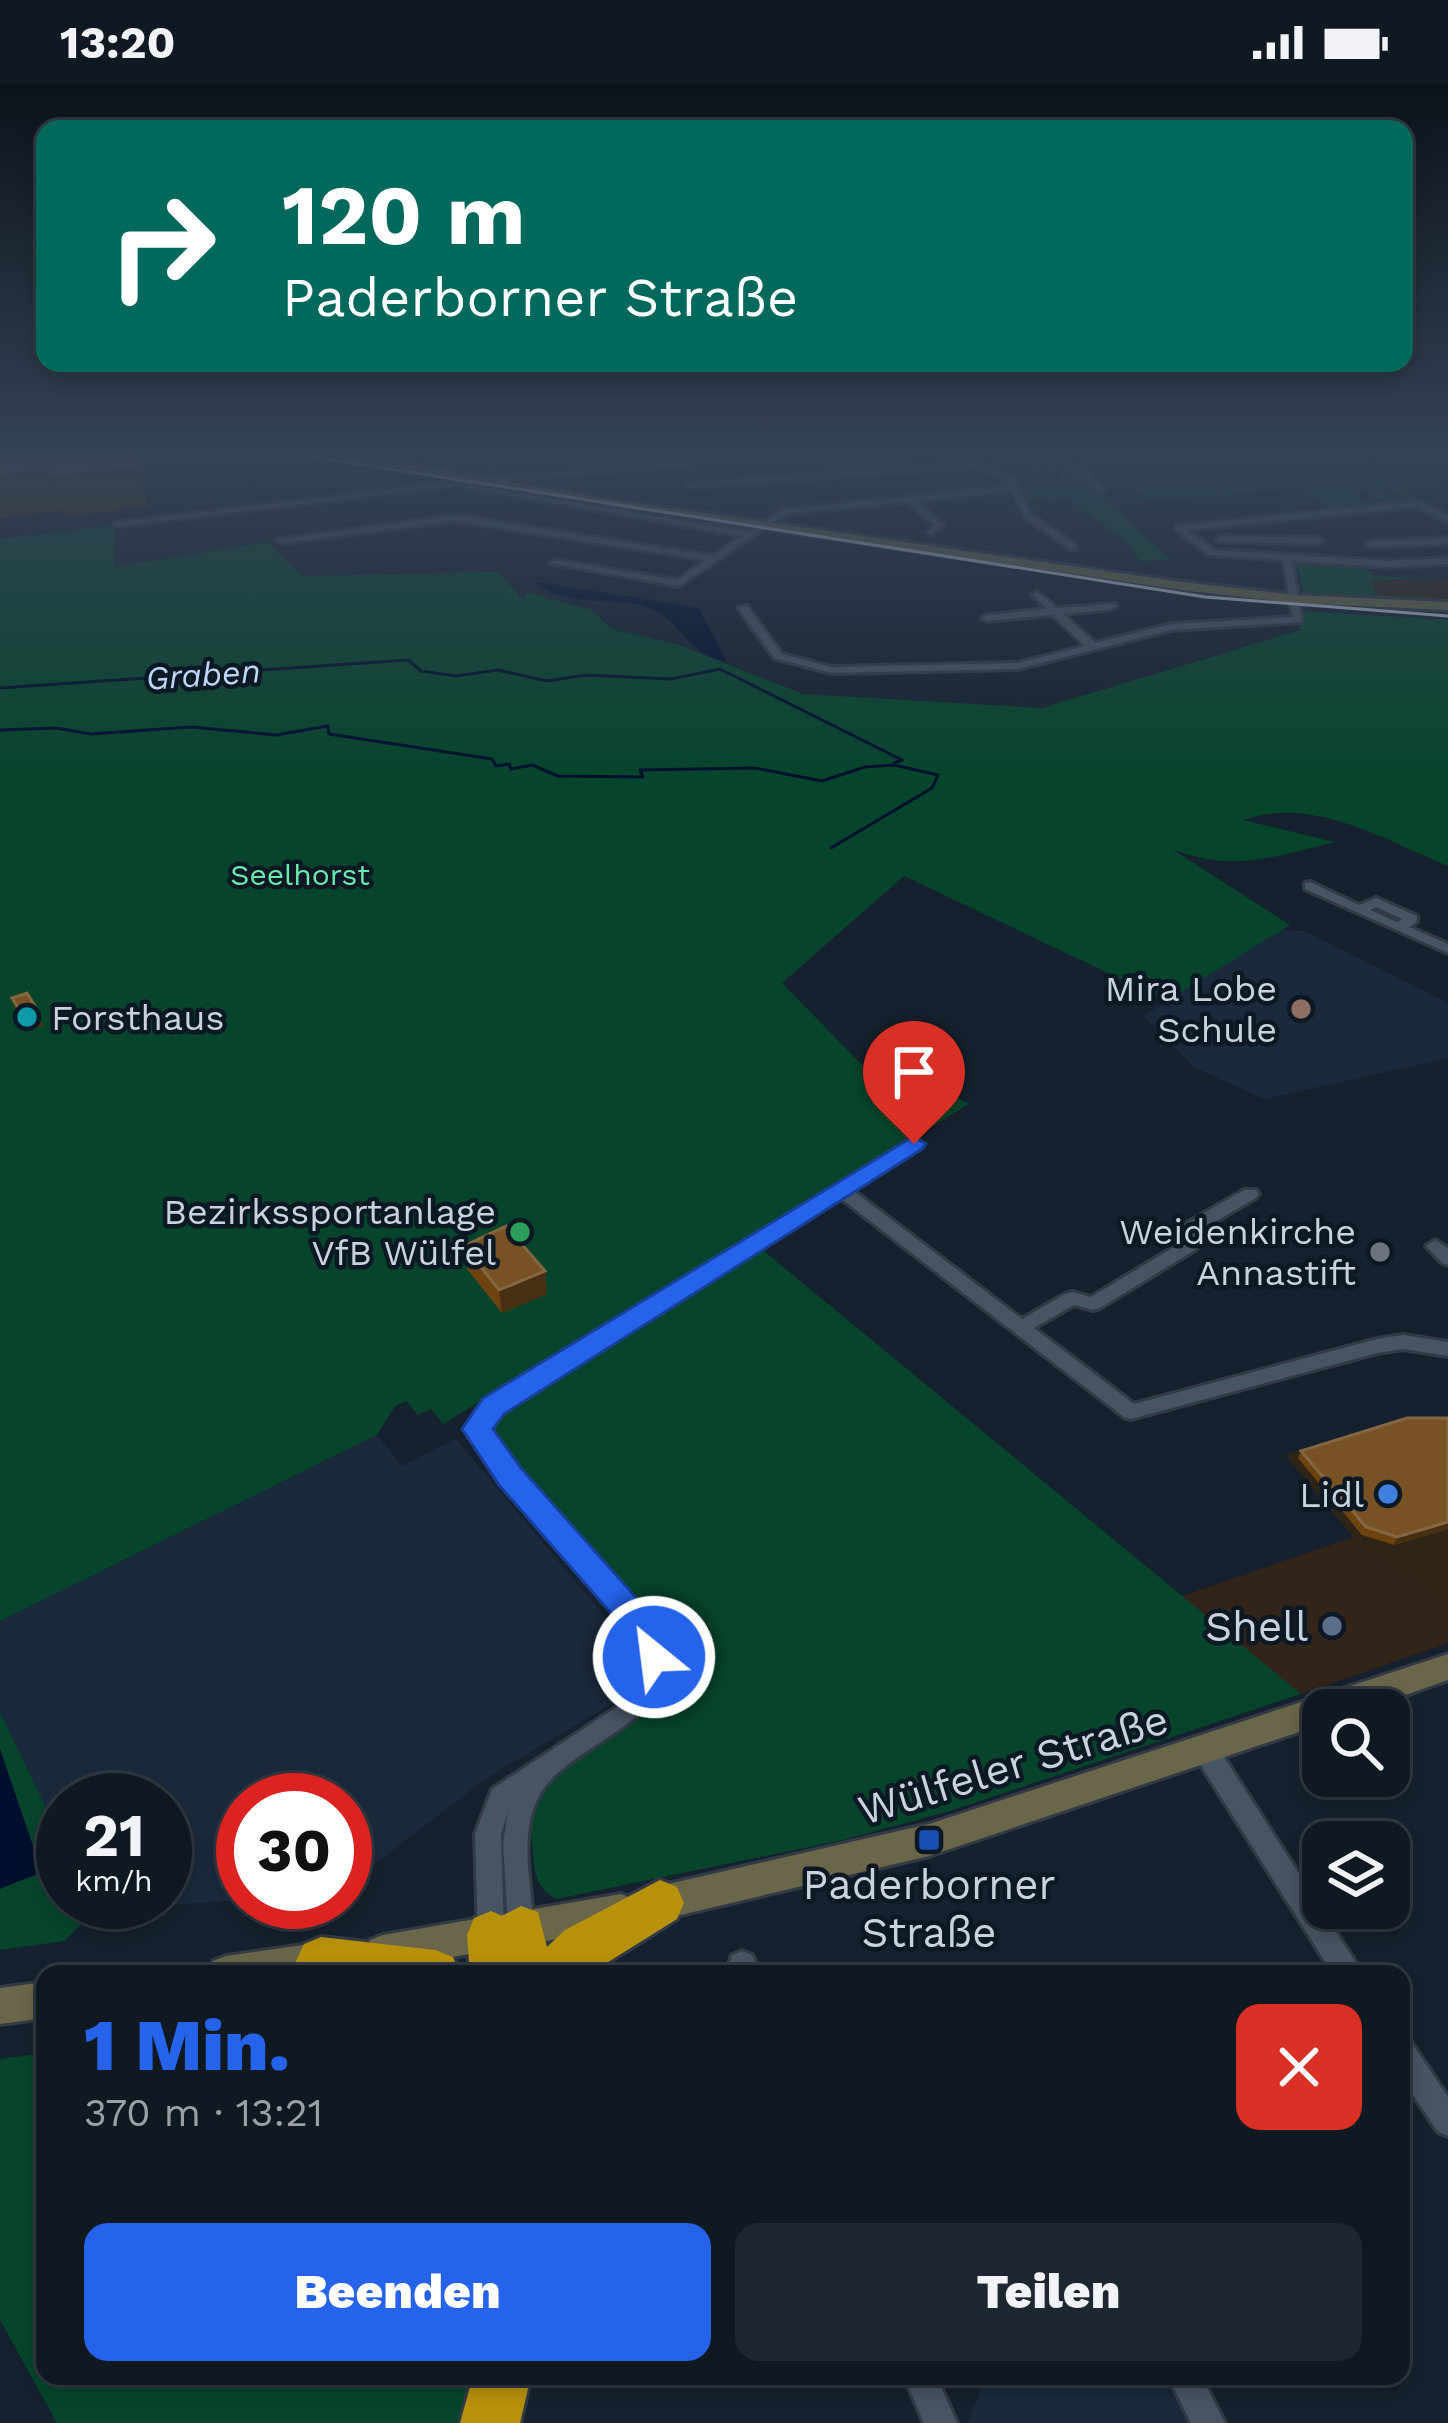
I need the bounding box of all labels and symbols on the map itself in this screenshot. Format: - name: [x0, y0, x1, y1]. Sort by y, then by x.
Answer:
- water label: Graben: [144, 651, 262, 698]
- park label: Seelhorst: [230, 857, 370, 892]
- place label: Mira Lobe Schule: [1105, 968, 1277, 1051]
- marker: Mira Lobe Schule: [1288, 996, 1314, 1022]
- place label: Forsthaus: [51, 997, 224, 1039]
- marker: Forsthaus: [14, 1004, 40, 1030]
- pin: [863, 1021, 965, 1144]
- place label: Bezirkssportanlage VfB Wülfel: [163, 1191, 496, 1274]
- place label: Weidenkirche Annastift: [1119, 1211, 1356, 1294]
- marker: Bezirkssportanlage VfB Wülfel: [507, 1219, 533, 1245]
- marker: Weidenkirche Annastift: [1367, 1239, 1393, 1265]
- place label: Lidl: [1299, 1474, 1364, 1516]
- marker: Lidl: [1375, 1481, 1401, 1507]
- position arrow: [591, 1594, 717, 1720]
- place label: Shell: [1205, 1602, 1308, 1651]
- marker: Shell: [1319, 1613, 1345, 1639]
- street label: Wülfeler Straße: [852, 1694, 1174, 1835]
- speed limit sign: 30: [216, 1773, 372, 1929]
- marker: Paderborner Straße: [916, 1827, 942, 1853]
- place label: Paderborner Straße: [802, 1860, 1056, 1957]

